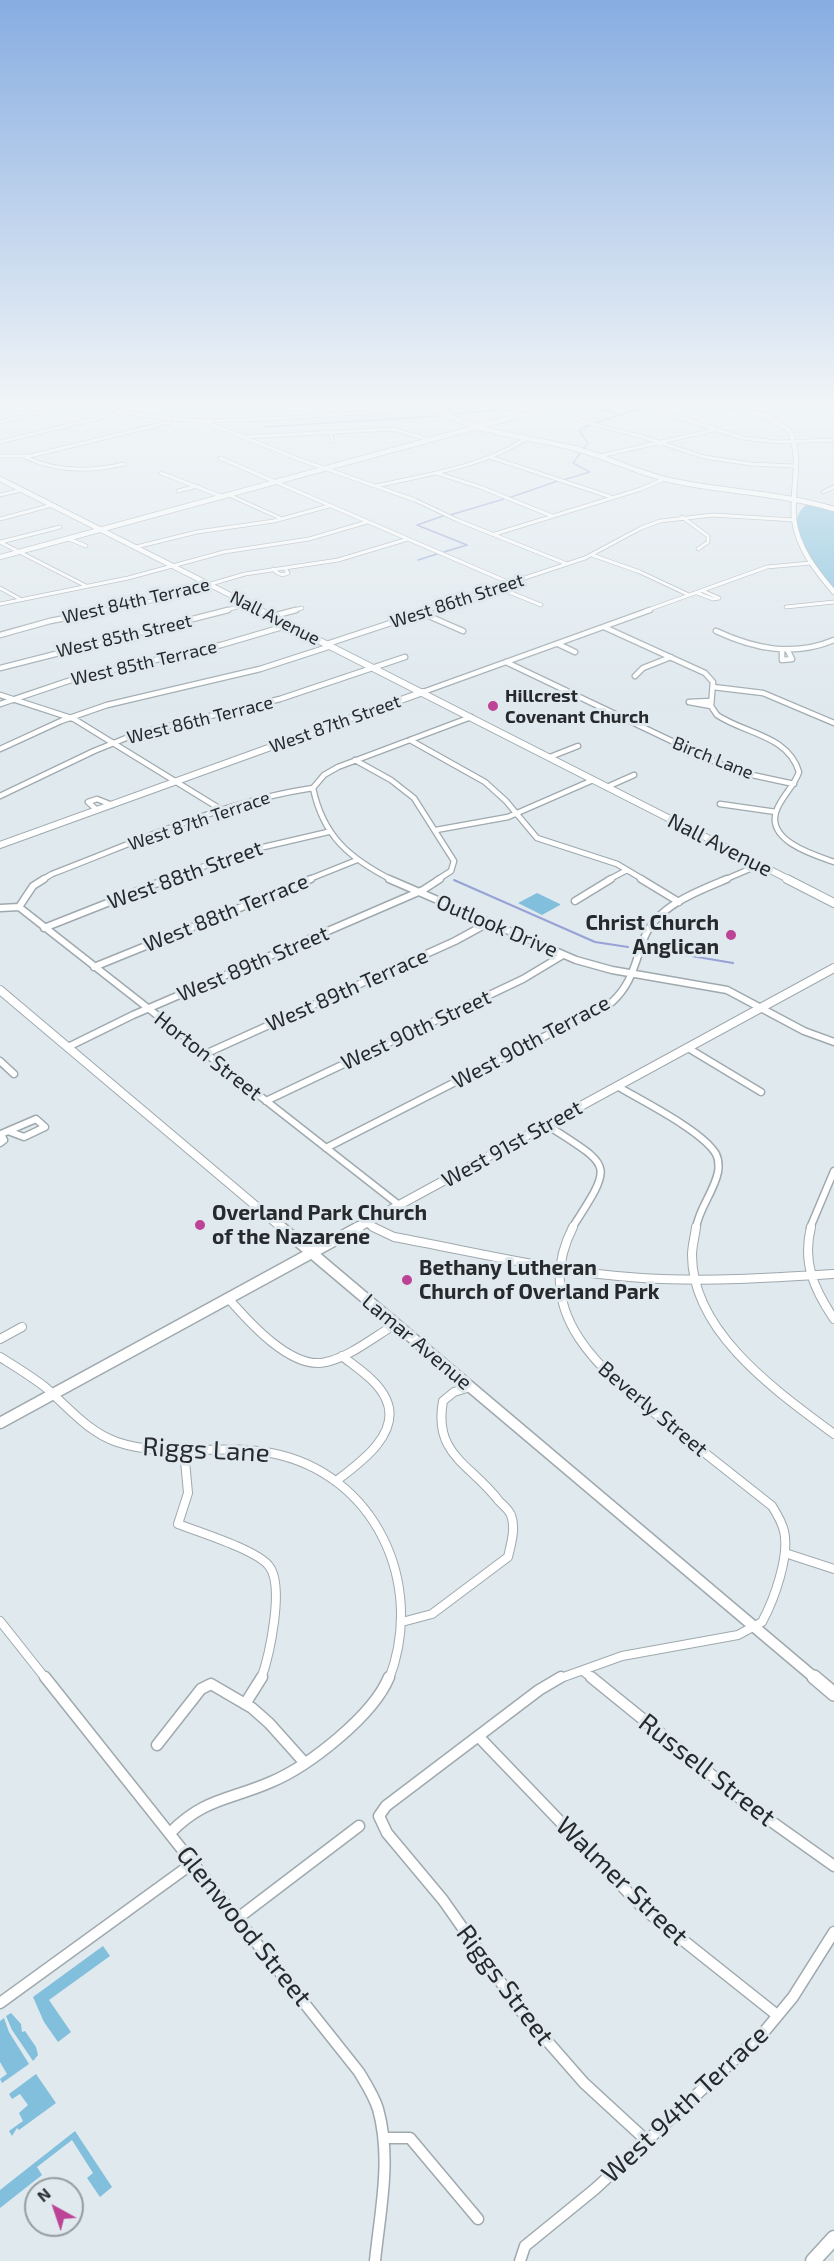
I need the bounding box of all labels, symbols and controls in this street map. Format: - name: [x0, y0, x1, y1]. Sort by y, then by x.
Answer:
- street label: West 86th Street: [388, 569, 526, 633]
- street label: West 84th Terrace: [60, 574, 212, 628]
- street label: Nall Avenue: [227, 586, 323, 650]
- street label: West 85th Street: [54, 610, 194, 662]
- street label: West 85th Terrace: [69, 636, 219, 690]
- place label: Hillcrest Covenant Church: [505, 685, 649, 728]
- street label: West 87th Street: [267, 690, 403, 758]
- street label: West 86th Terrace: [125, 691, 275, 749]
- marker: Hillcrest Covenant Church: [486, 699, 500, 713]
- street label: Birch Lane: [669, 732, 757, 784]
- street label: West 87th Terrace: [125, 787, 273, 855]
- street label: Nall Avenue: [664, 808, 776, 882]
- street label: West 88th Street: [104, 835, 266, 915]
- street label: West 88th Terrace: [140, 868, 312, 958]
- street label: Outlook Drive: [433, 889, 561, 963]
- place label: Christ Church Anglican: [585, 910, 719, 960]
- street label: West 89th Street: [173, 921, 333, 1007]
- marker: Christ Church Anglican: [724, 928, 738, 942]
- street label: West 89th Terrace: [262, 943, 432, 1037]
- street label: West 90th Street: [337, 984, 495, 1076]
- street label: West 90th Terrace: [448, 990, 614, 1094]
- street label: Horton Street: [149, 1006, 267, 1106]
- street label: West 91st Street: [438, 1095, 586, 1193]
- place label: Overland Park Church of the Nazarene: [212, 1200, 427, 1250]
- marker: Overland Park Church of the Nazarene: [193, 1218, 207, 1232]
- place label: Bethany Lutheran Church of Overland Park: [419, 1255, 659, 1305]
- marker: Bethany Lutheran Church of Overland Park: [400, 1273, 414, 1287]
- street label: Lamar Avenue: [357, 1289, 477, 1395]
- street label: Beverly Street: [593, 1356, 713, 1462]
- street label: Riggs Lane: [142, 1431, 270, 1469]
- street label: Russell Street: [632, 1707, 782, 1833]
- street label: Walmer Street: [549, 1810, 695, 1952]
- street label: Glenwood Street: [170, 1840, 318, 2012]
- street label: Riggs Street: [450, 1919, 560, 2051]
- street label: West 94th Terrace: [595, 2019, 775, 2189]
- north arrow: [24, 2177, 84, 2237]
- text: N: [33, 2183, 54, 2205]

